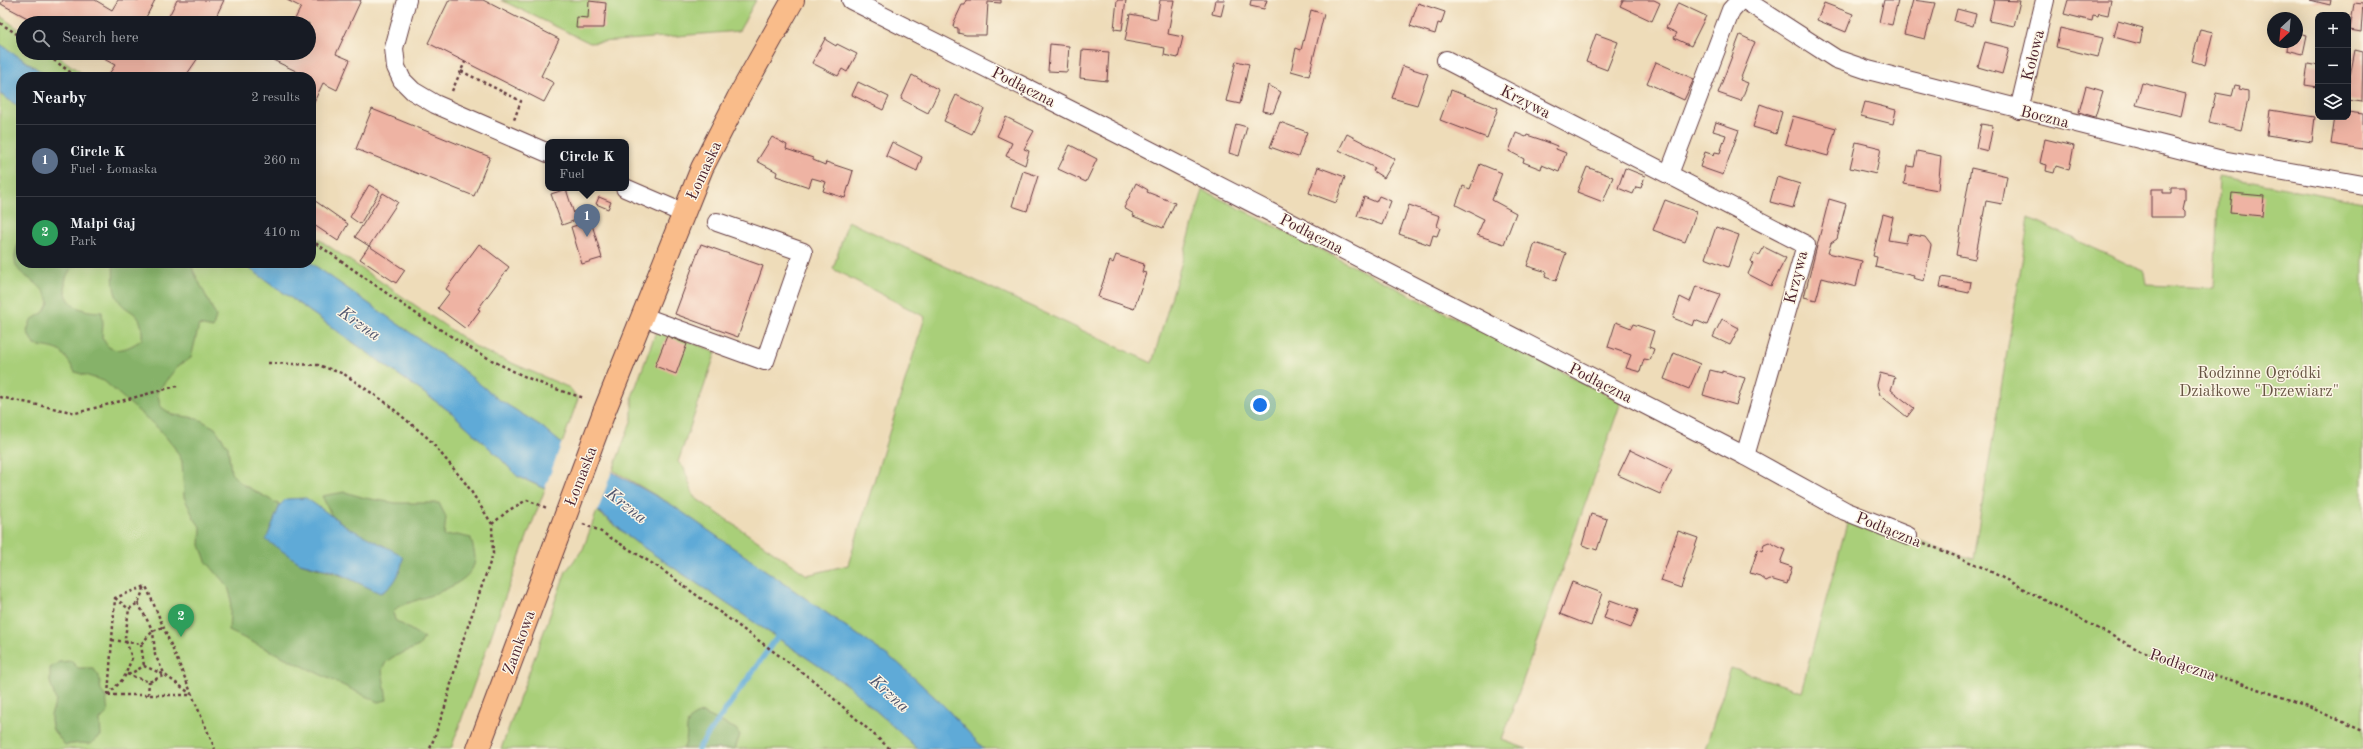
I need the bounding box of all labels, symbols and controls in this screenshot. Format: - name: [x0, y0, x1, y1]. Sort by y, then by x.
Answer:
- north arrow: [2267, 12, 2303, 48]
- map controls: [2315, 12, 2351, 120]
- button: +: [2315, 12, 2351, 48]
- search box: [16, 16, 316, 60]
- icon: search: [30, 27, 52, 49]
- street label: Kołowa: [2020, 28, 2048, 83]
- text: Search here: [62, 31, 139, 46]
- button: −: [2315, 48, 2351, 84]
- street label: Podłączna: [989, 65, 1058, 111]
- street label: Krzywa: [1497, 83, 1553, 122]
- button: layers: [2315, 84, 2351, 120]
- text: Nearby: [32, 90, 87, 107]
- text: 2 results: [251, 91, 300, 104]
- street label: Boczna: [2019, 104, 2071, 132]
- popup: [545, 139, 629, 191]
- street label: Łomaska: [684, 139, 725, 203]
- text: Circle K: [70, 145, 125, 160]
- text: Circle K: [559, 150, 615, 165]
- text: 1: [41, 154, 49, 167]
- text: 260 m: [263, 154, 300, 167]
- text: Fuel · Łomaska: [70, 163, 157, 176]
- text: Fuel: [559, 168, 585, 181]
- pin: 1: [574, 204, 600, 237]
- street label: Podłączna: [1277, 212, 1346, 258]
- text: Małpi Gaj: [70, 217, 136, 232]
- text: 2: [41, 226, 49, 239]
- text: 410 m: [263, 226, 300, 239]
- text: Park: [70, 235, 97, 248]
- street label: Krzywa: [1783, 249, 1811, 306]
- water label: Krzna: [334, 303, 383, 345]
- street label: Podłączna: [1566, 361, 1635, 407]
- park label: Rodzinne Ogródki Działkowe "Drzewiarz": [2179, 366, 2339, 400]
- your location: [1250, 395, 1270, 415]
- street label: Łomaska: [563, 444, 601, 509]
- water label: Krzna: [602, 485, 650, 527]
- street label: Podłączna: [1853, 510, 1923, 551]
- pin: 2: [168, 604, 194, 637]
- street label: Zamkowa: [501, 608, 539, 677]
- street label: Podłączna: [2147, 647, 2218, 685]
- water label: Krzna: [865, 672, 912, 716]

